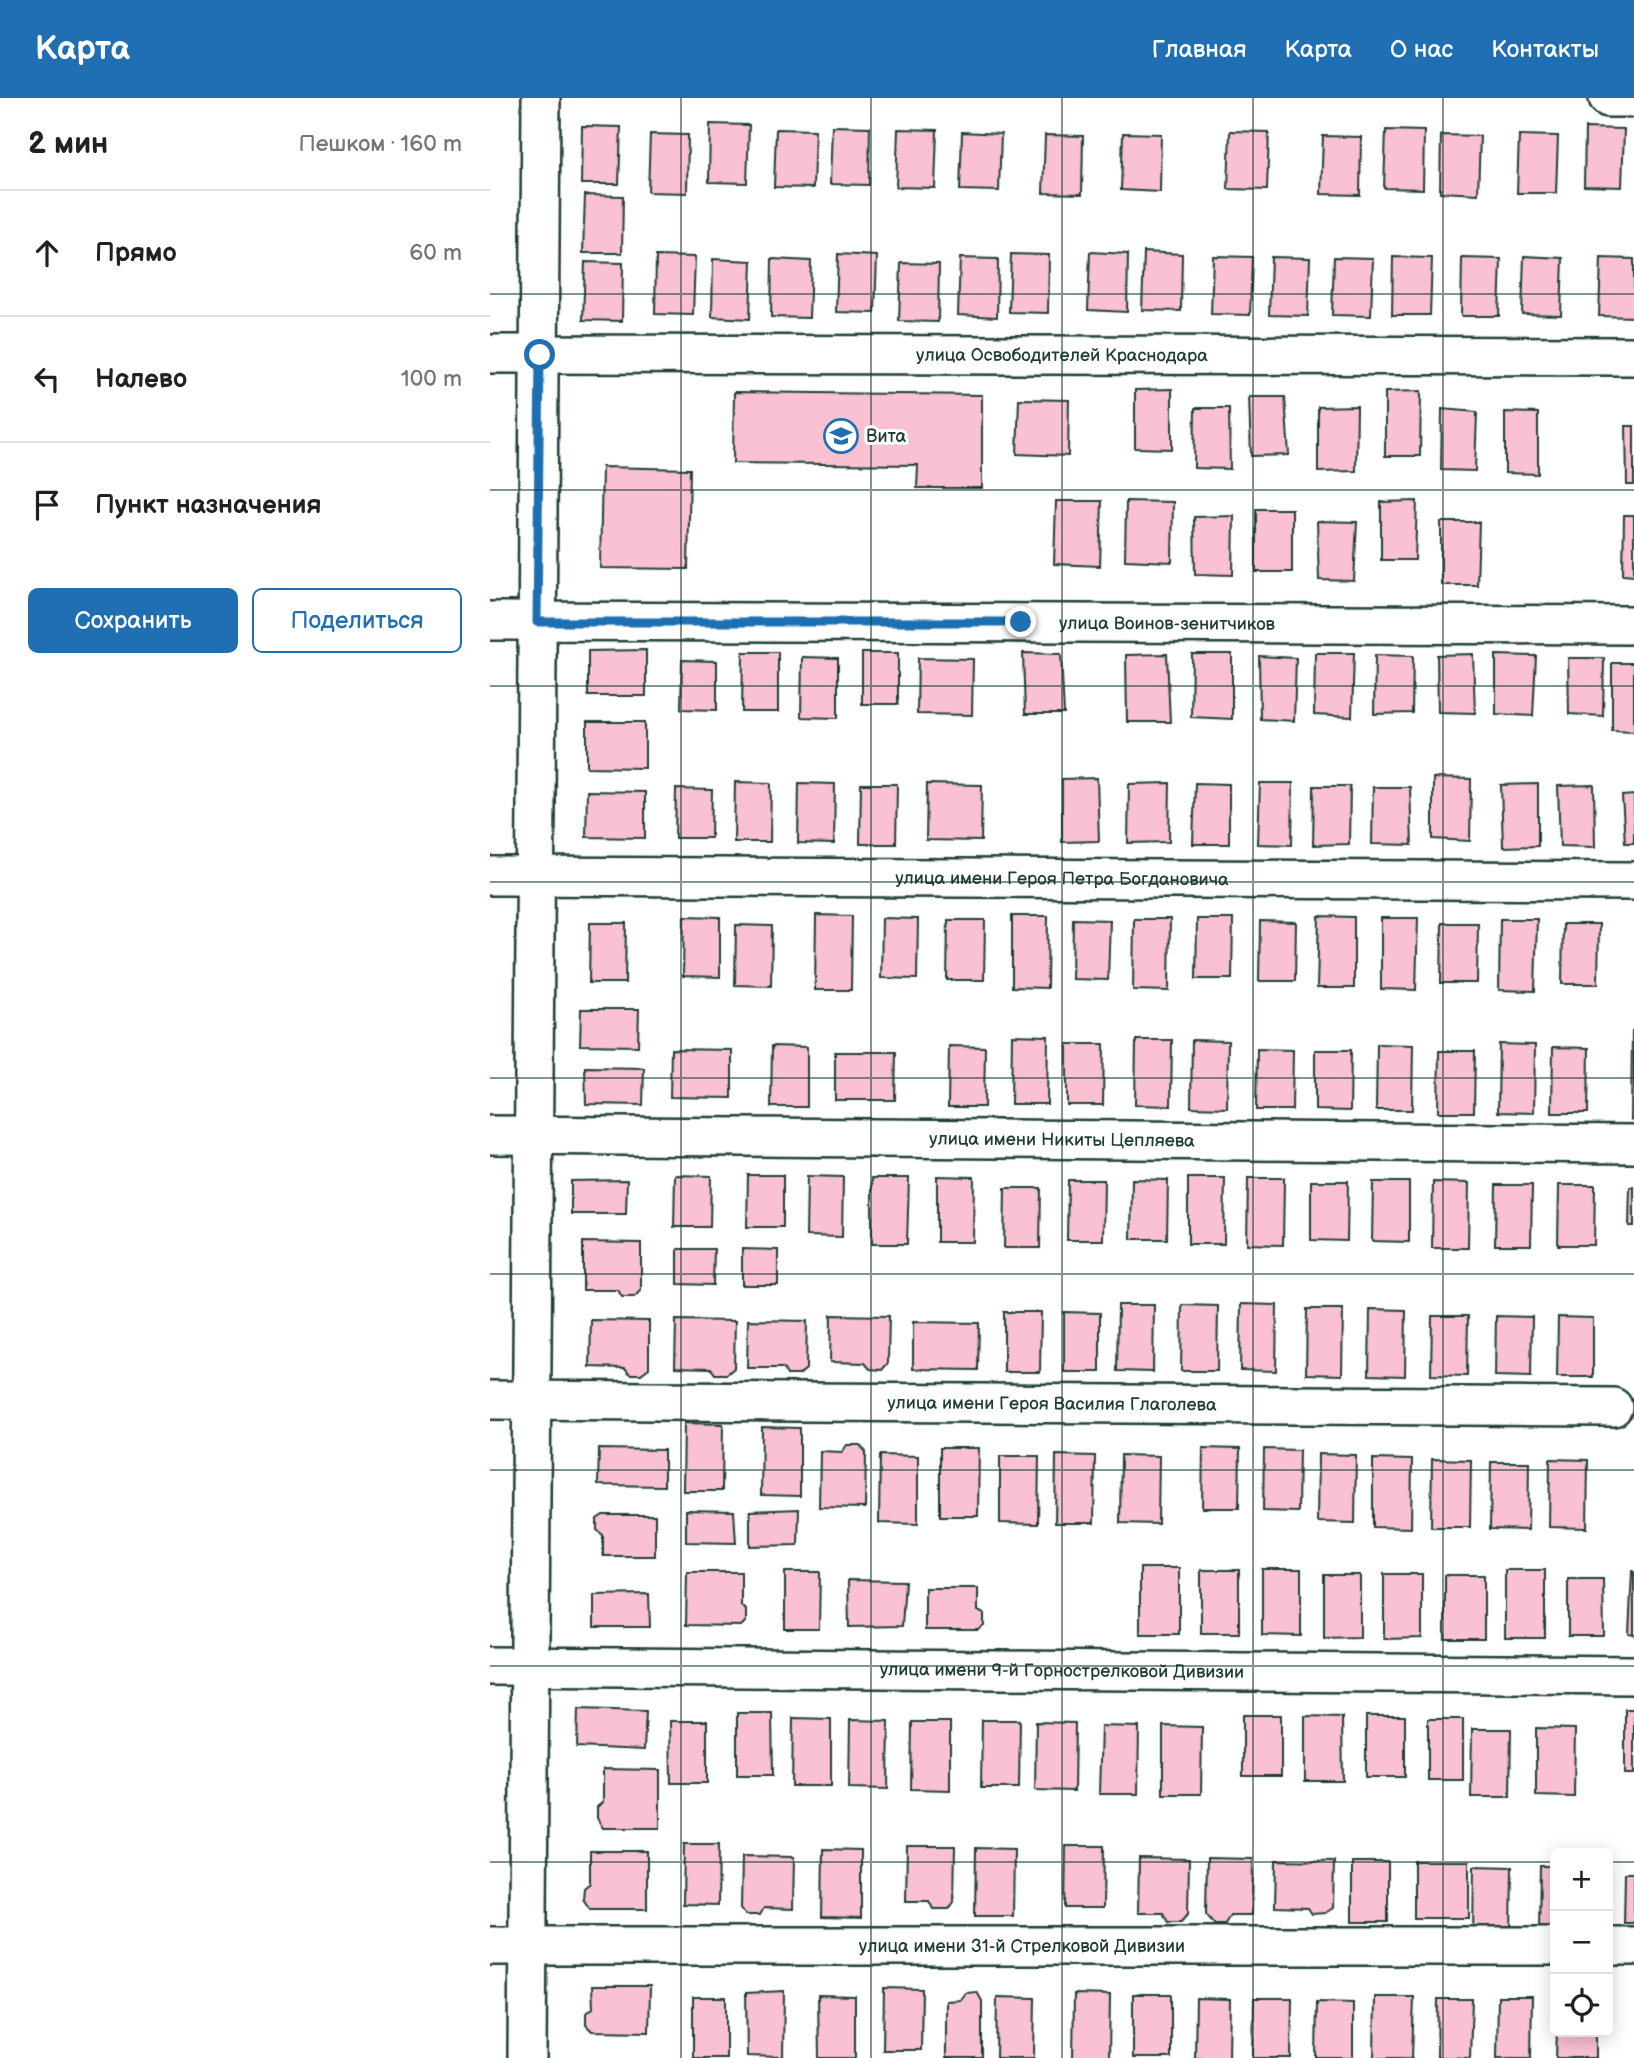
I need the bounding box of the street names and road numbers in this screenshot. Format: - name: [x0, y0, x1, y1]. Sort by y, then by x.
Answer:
- street label: улица Освободителей Краснодара: [916, 345, 1208, 366]
- street label: улица Воинов-зенитчиков: [1059, 613, 1276, 635]
- street label: улица имени Героя Петра Богдановича: [895, 868, 1229, 890]
- street label: улица имени Никиты Цепляева: [929, 1128, 1195, 1152]
- street label: улица имени Героя Василия Глаголева: [887, 1392, 1217, 1416]
- street label: улица имени 9-й Горнострелковой Дивизии: [880, 1659, 1244, 1683]
- street label: улица имени 31-й Стрелковой Дивизии: [859, 1936, 1185, 1957]

